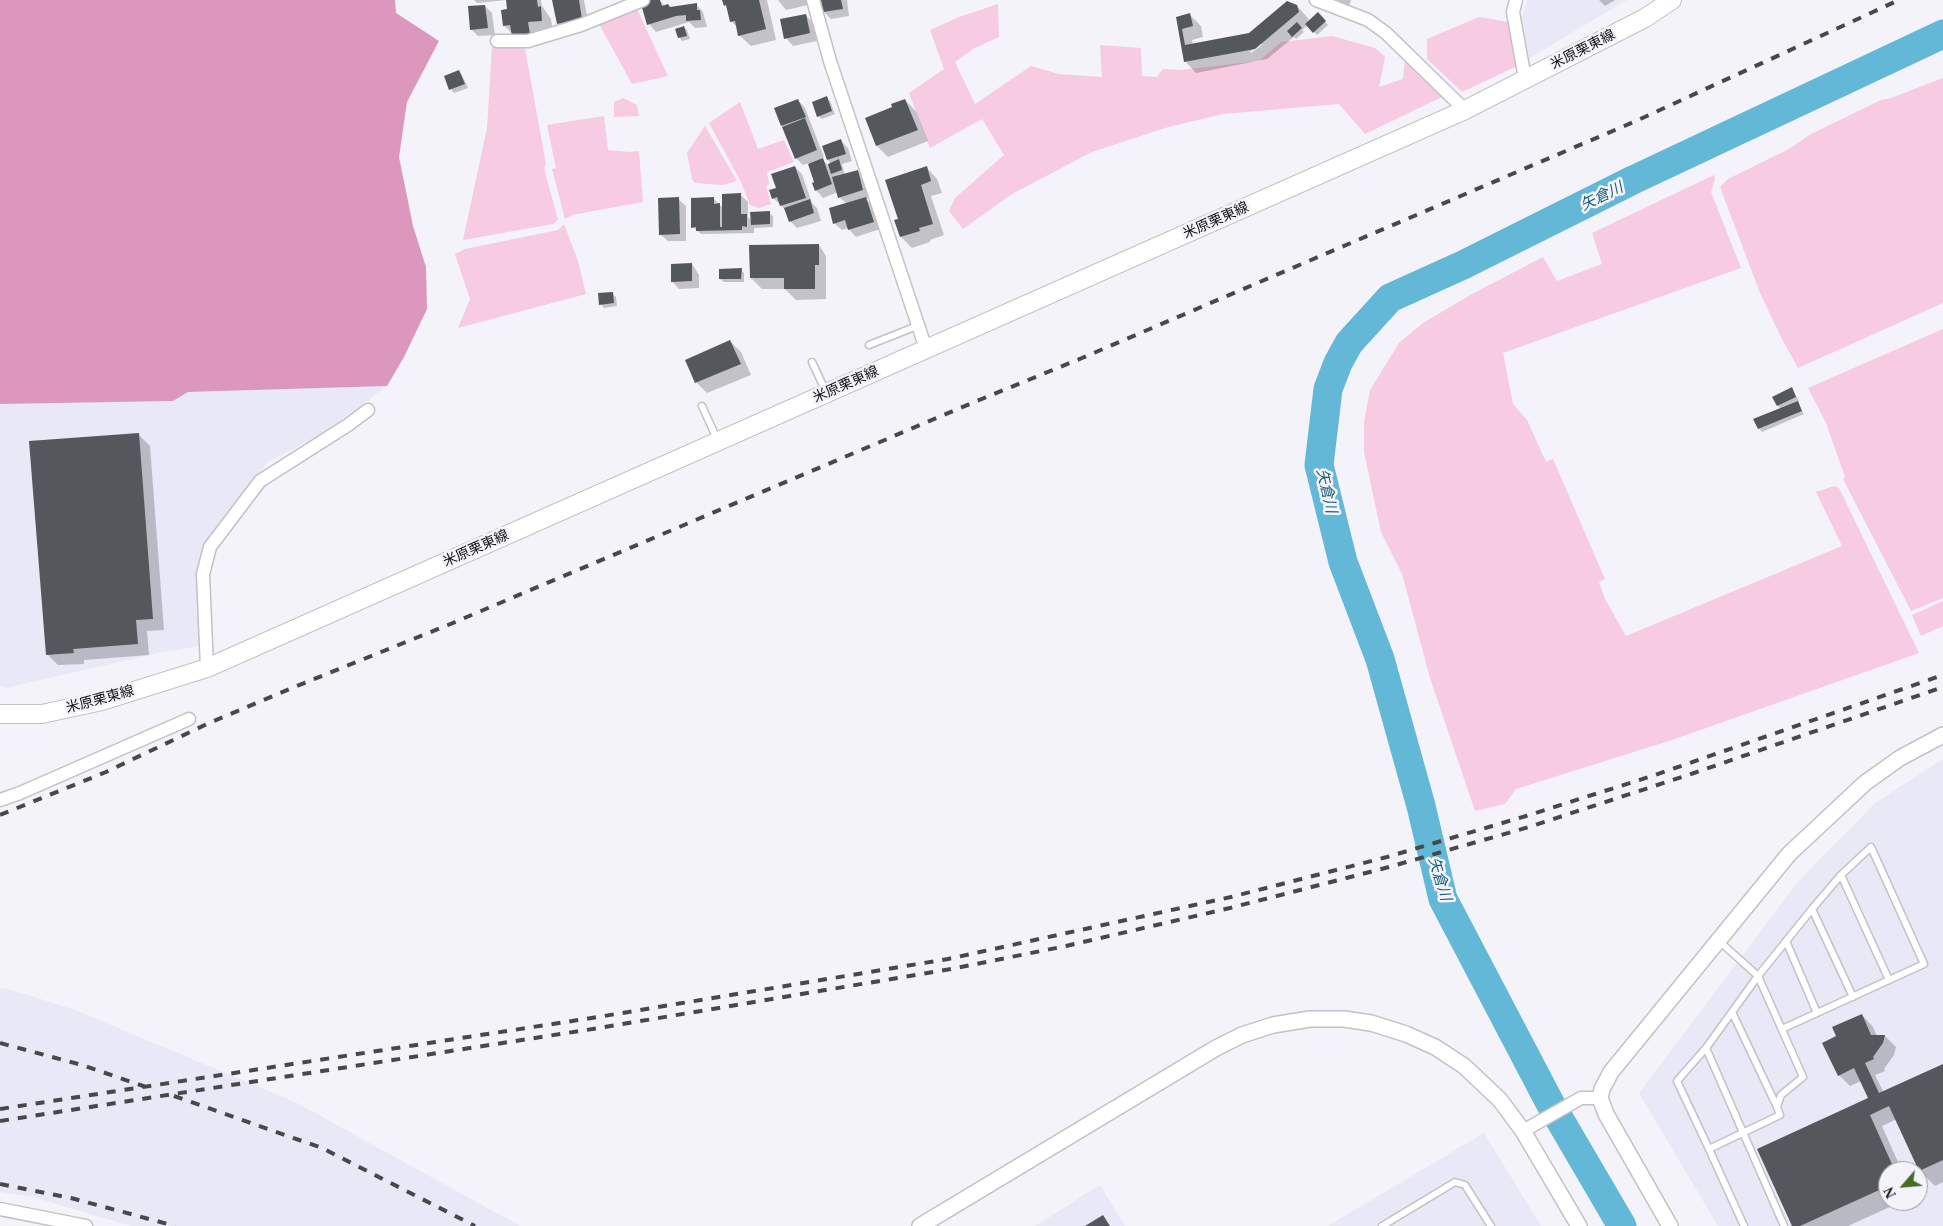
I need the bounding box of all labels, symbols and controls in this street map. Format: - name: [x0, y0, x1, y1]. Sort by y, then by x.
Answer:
- street label: 米原栗東線: [1548, 27, 1618, 73]
- water label: 矢倉川: [1578, 179, 1626, 215]
- street label: 米原栗東線: [1181, 199, 1251, 243]
- street label: 米原栗東線: [811, 363, 881, 407]
- water label: 矢倉川: [1312, 467, 1340, 515]
- street label: 米原栗東線: [441, 527, 511, 571]
- street label: 米原栗東線: [64, 683, 136, 717]
- water label: 矢倉川: [1424, 855, 1454, 903]
- north arrow: [1878, 1161, 1928, 1211]
- text: N: [1881, 1185, 1899, 1200]

